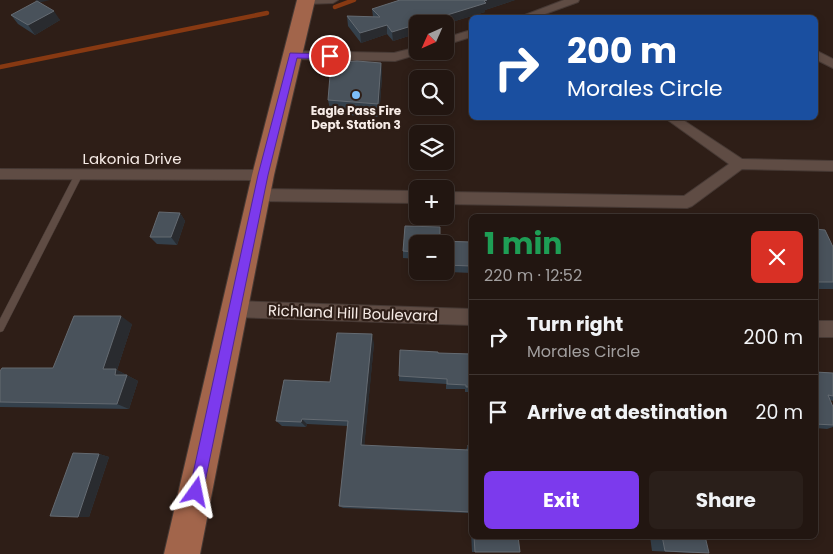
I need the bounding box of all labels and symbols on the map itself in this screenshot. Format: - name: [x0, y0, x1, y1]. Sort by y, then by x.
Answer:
- north arrow: [409, 15, 454, 60]
- pin: [309, 35, 351, 77]
- marker: Eagle Pass Fire Dept. Station 3: [350, 89, 362, 101]
- place label: Eagle Pass Fire Dept. Station 3: [311, 102, 402, 133]
- street label: Lakonia Drive: [83, 148, 182, 169]
- street label: Richland Hill Boulevard: [268, 300, 438, 326]
- position arrow: [169, 465, 221, 517]

